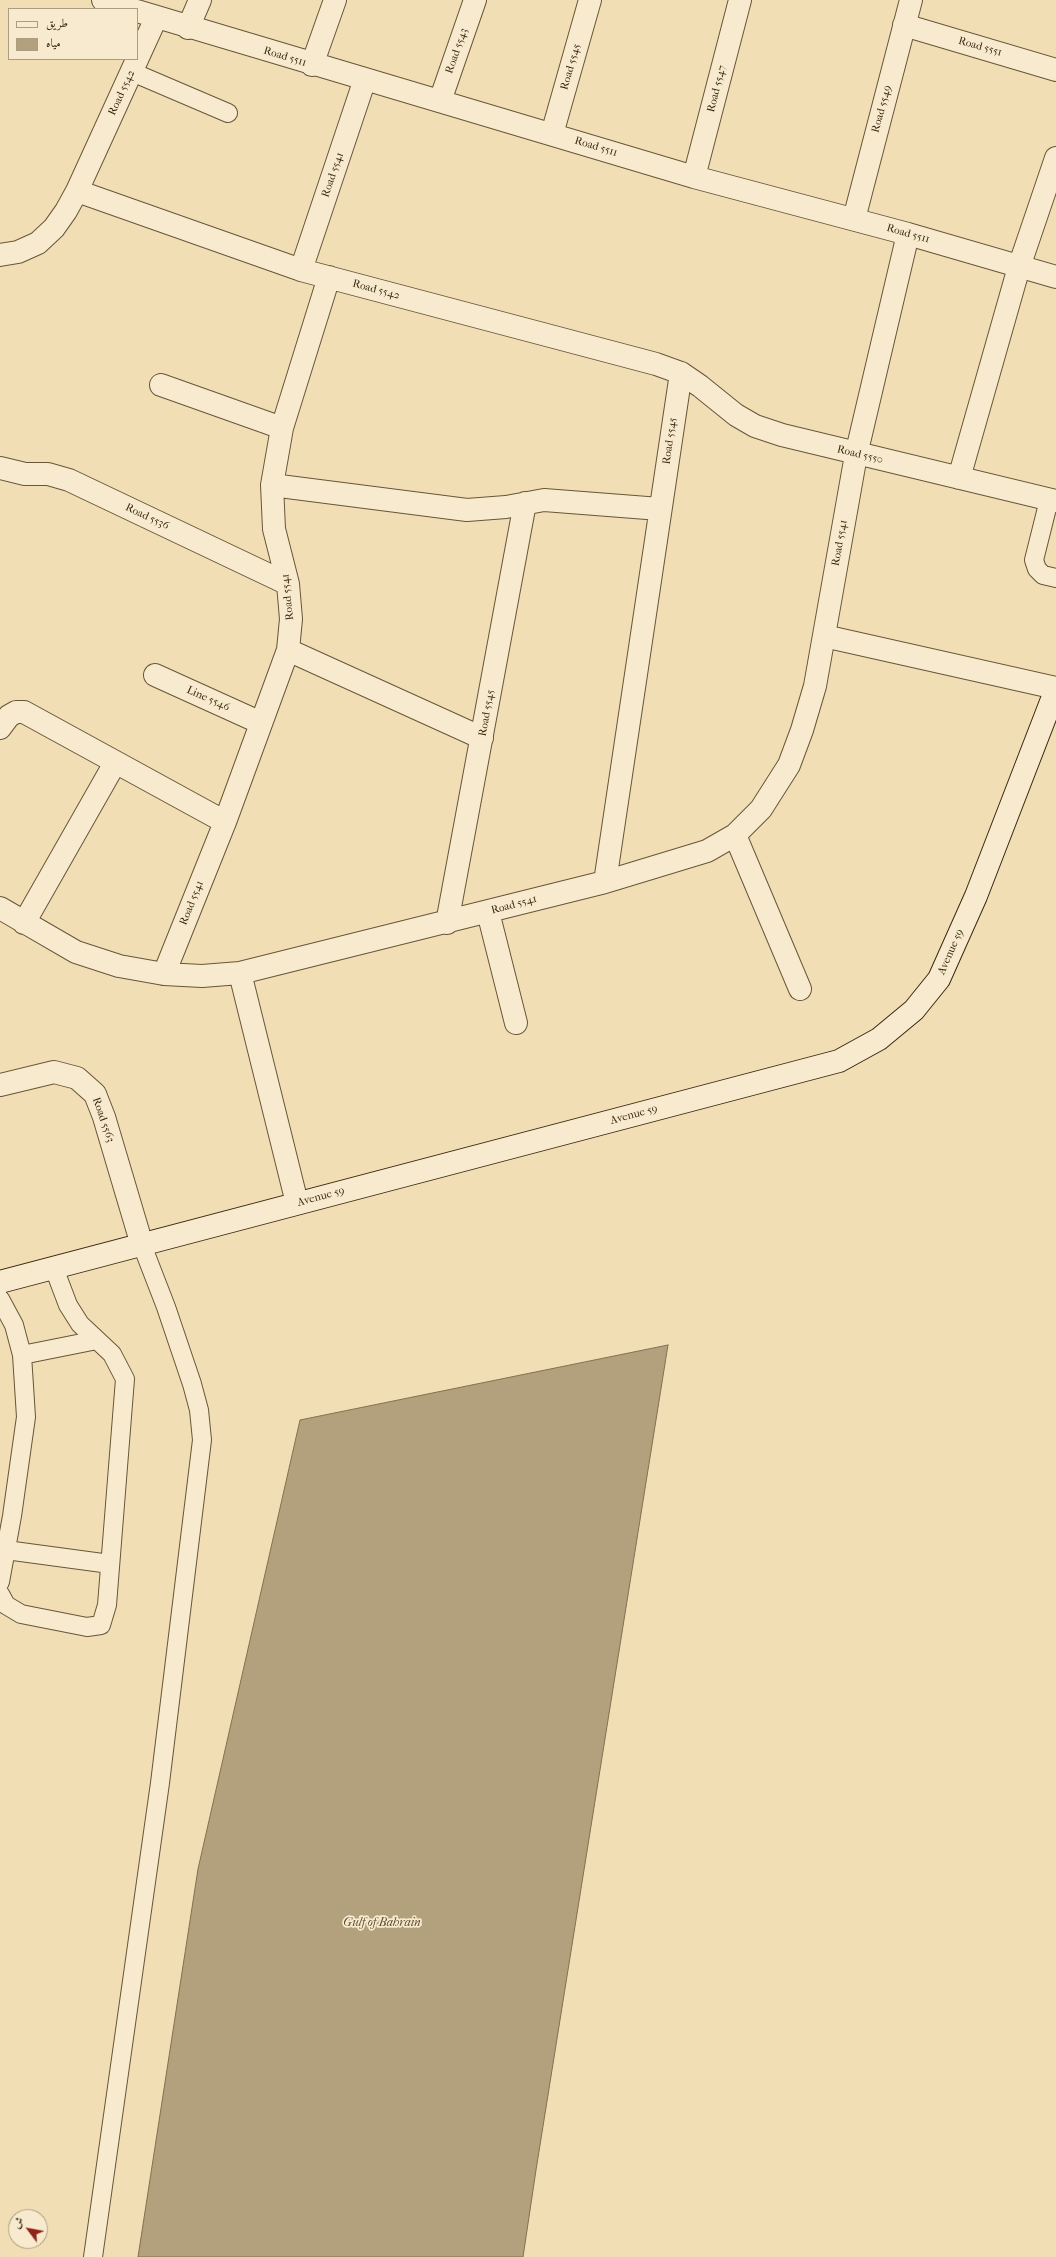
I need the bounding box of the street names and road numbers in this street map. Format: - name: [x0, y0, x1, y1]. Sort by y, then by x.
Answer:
- street label: Road 5543: [443, 26, 471, 76]
- street label: Road 5551: [957, 34, 1003, 60]
- street label: Road 5545: [558, 42, 584, 92]
- street label: Road 5511: [262, 44, 308, 70]
- street label: Road 5547: [705, 64, 729, 114]
- street label: Road 5542: [106, 68, 138, 118]
- street label: Road 5549: [869, 84, 895, 134]
- street label: Road 5511: [573, 134, 619, 160]
- street label: Road 5541: [319, 151, 347, 199]
- street label: Road 5511: [885, 222, 931, 246]
- street label: Road 5542: [351, 277, 401, 303]
- street label: Road 5545: [660, 417, 680, 465]
- street label: Road 5550: [836, 443, 884, 467]
- street label: Road 5536: [123, 501, 171, 533]
- street label: Road 5541: [829, 519, 851, 567]
- street label: Road 5541: [279, 573, 297, 621]
- street label: Line 5546: [184, 684, 232, 714]
- street label: Road 5545: [476, 689, 498, 737]
- street label: Road 5541: [177, 879, 207, 927]
- street label: Road 5541: [490, 893, 538, 917]
- street label: Avenue 59: [935, 927, 967, 977]
- street label: Road 5563: [89, 1096, 117, 1144]
- street label: Avenue 59: [609, 1102, 659, 1128]
- street label: Avenue 59: [296, 1184, 346, 1210]

